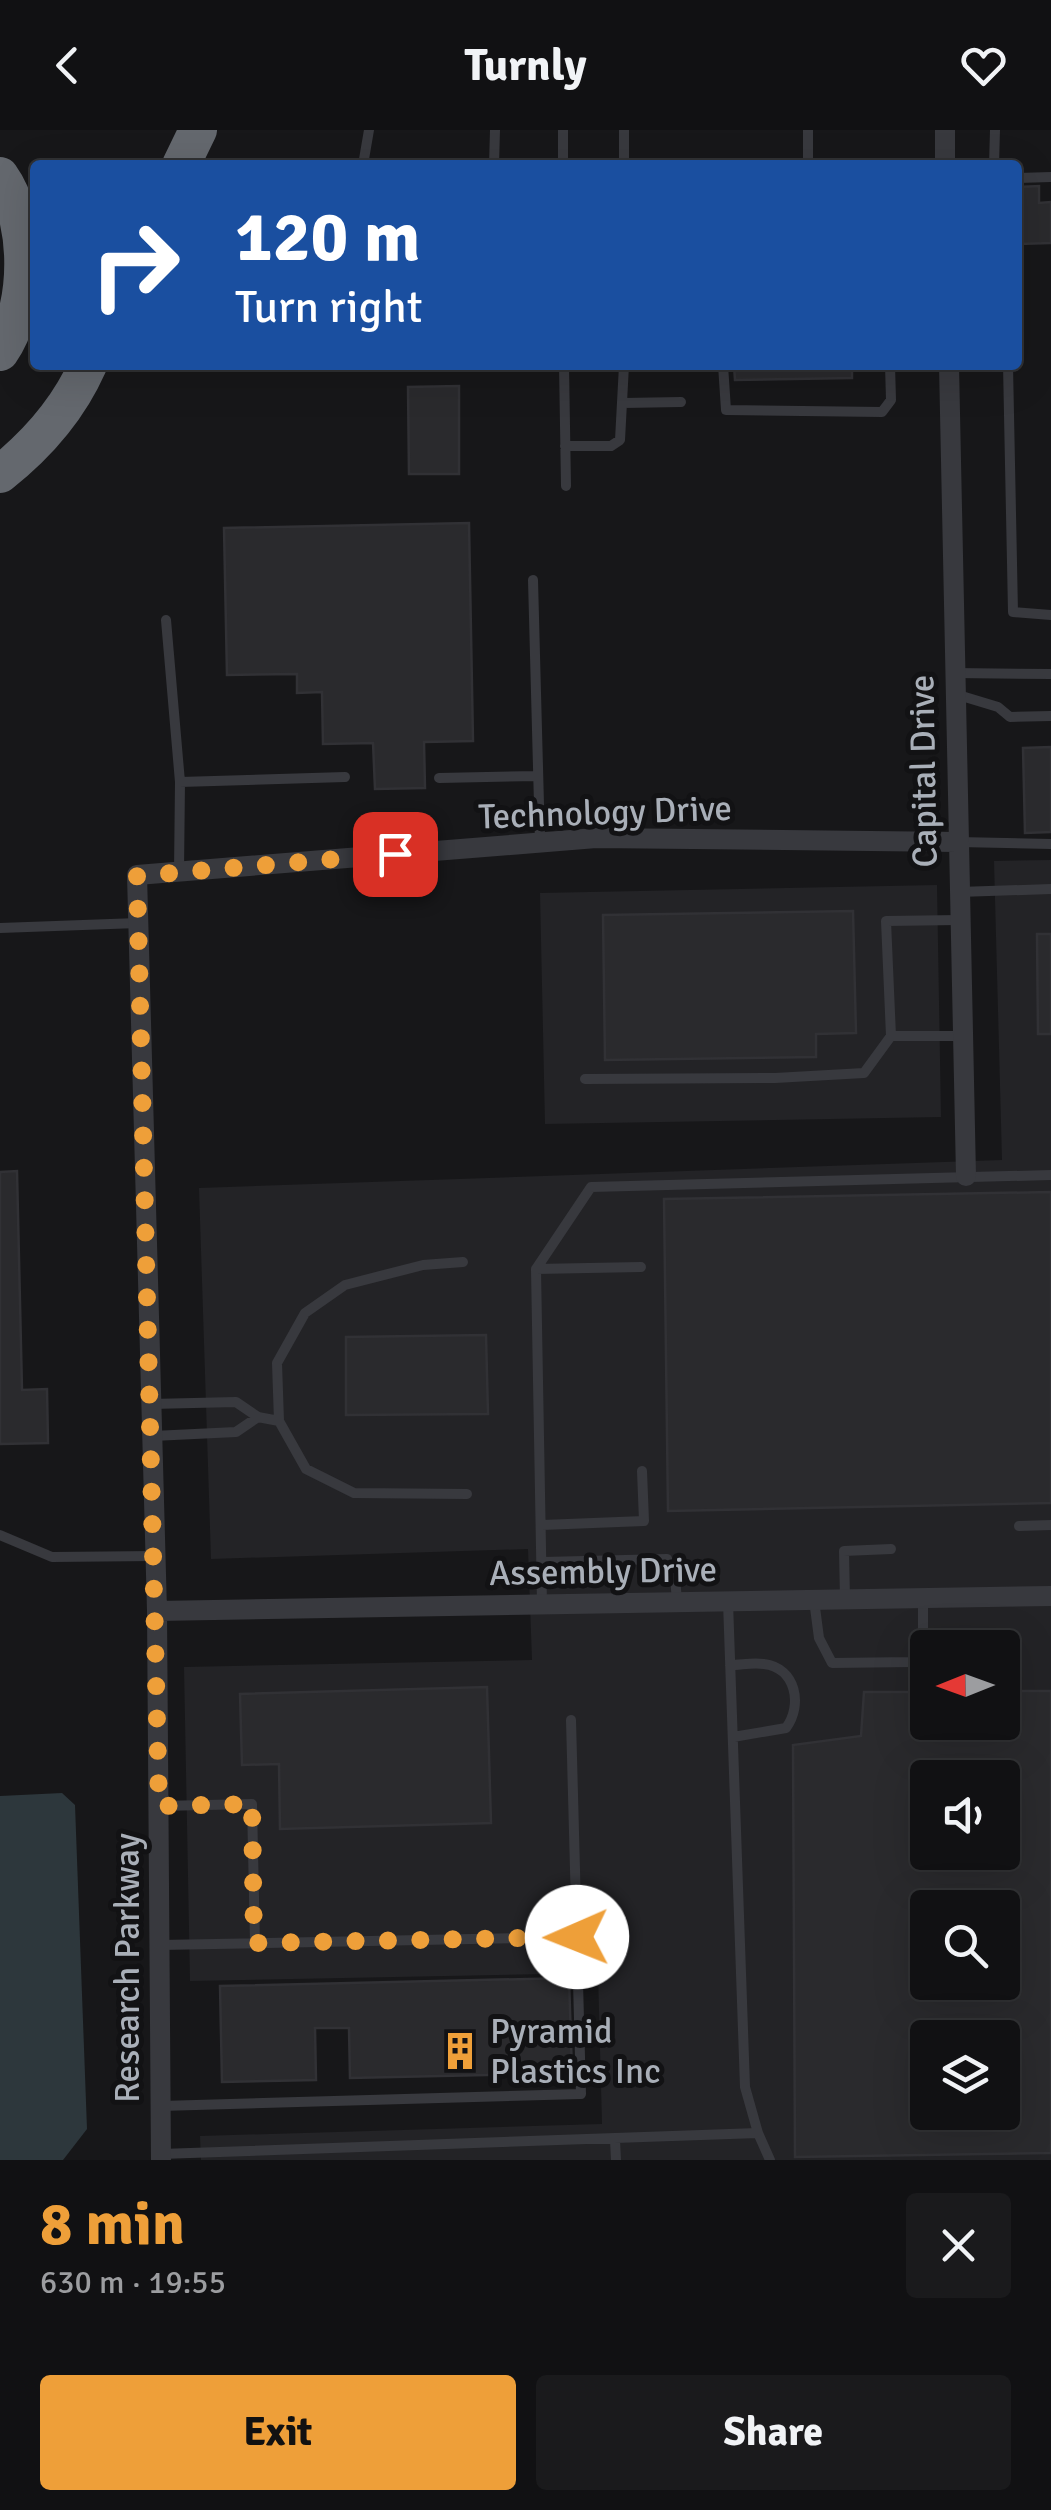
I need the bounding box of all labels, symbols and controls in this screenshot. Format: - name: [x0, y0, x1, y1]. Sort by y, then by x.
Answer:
- icon: back: [40, 38, 95, 93]
- text: Turnly: [464, 38, 587, 93]
- icon: heart: [956, 38, 1011, 93]
- text: 120 m: [235, 194, 420, 280]
- icon: right: [70, 200, 200, 330]
- text: Turn right: [235, 280, 423, 335]
- street label: Capital Drive: [900, 674, 947, 868]
- street label: Technology Drive: [478, 787, 733, 838]
- pin: [353, 812, 438, 897]
- icon: arrive: [368, 827, 423, 882]
- street label: Assembly Drive: [489, 1548, 717, 1595]
- north arrow: [910, 1630, 1020, 1740]
- map controls: [910, 1630, 1020, 2130]
- button: sound: [910, 1760, 1020, 1870]
- street label: Research Parkway: [106, 1833, 149, 2103]
- position arrow: [525, 1885, 629, 1989]
- button: search: [910, 1890, 1020, 2000]
- place label: Pyramid Plastics Inc: [490, 2010, 661, 2093]
- button: layers: [910, 2020, 1020, 2130]
- building icon: Pyramid Plastics Inc: [439, 2030, 481, 2072]
- text: 8 min: [40, 2188, 185, 2262]
- button: close: [906, 2193, 1011, 2298]
- text: 630 m · 19:55: [40, 2263, 226, 2302]
- button: Exit: [40, 2375, 516, 2490]
- button: Share: [536, 2375, 1011, 2490]

